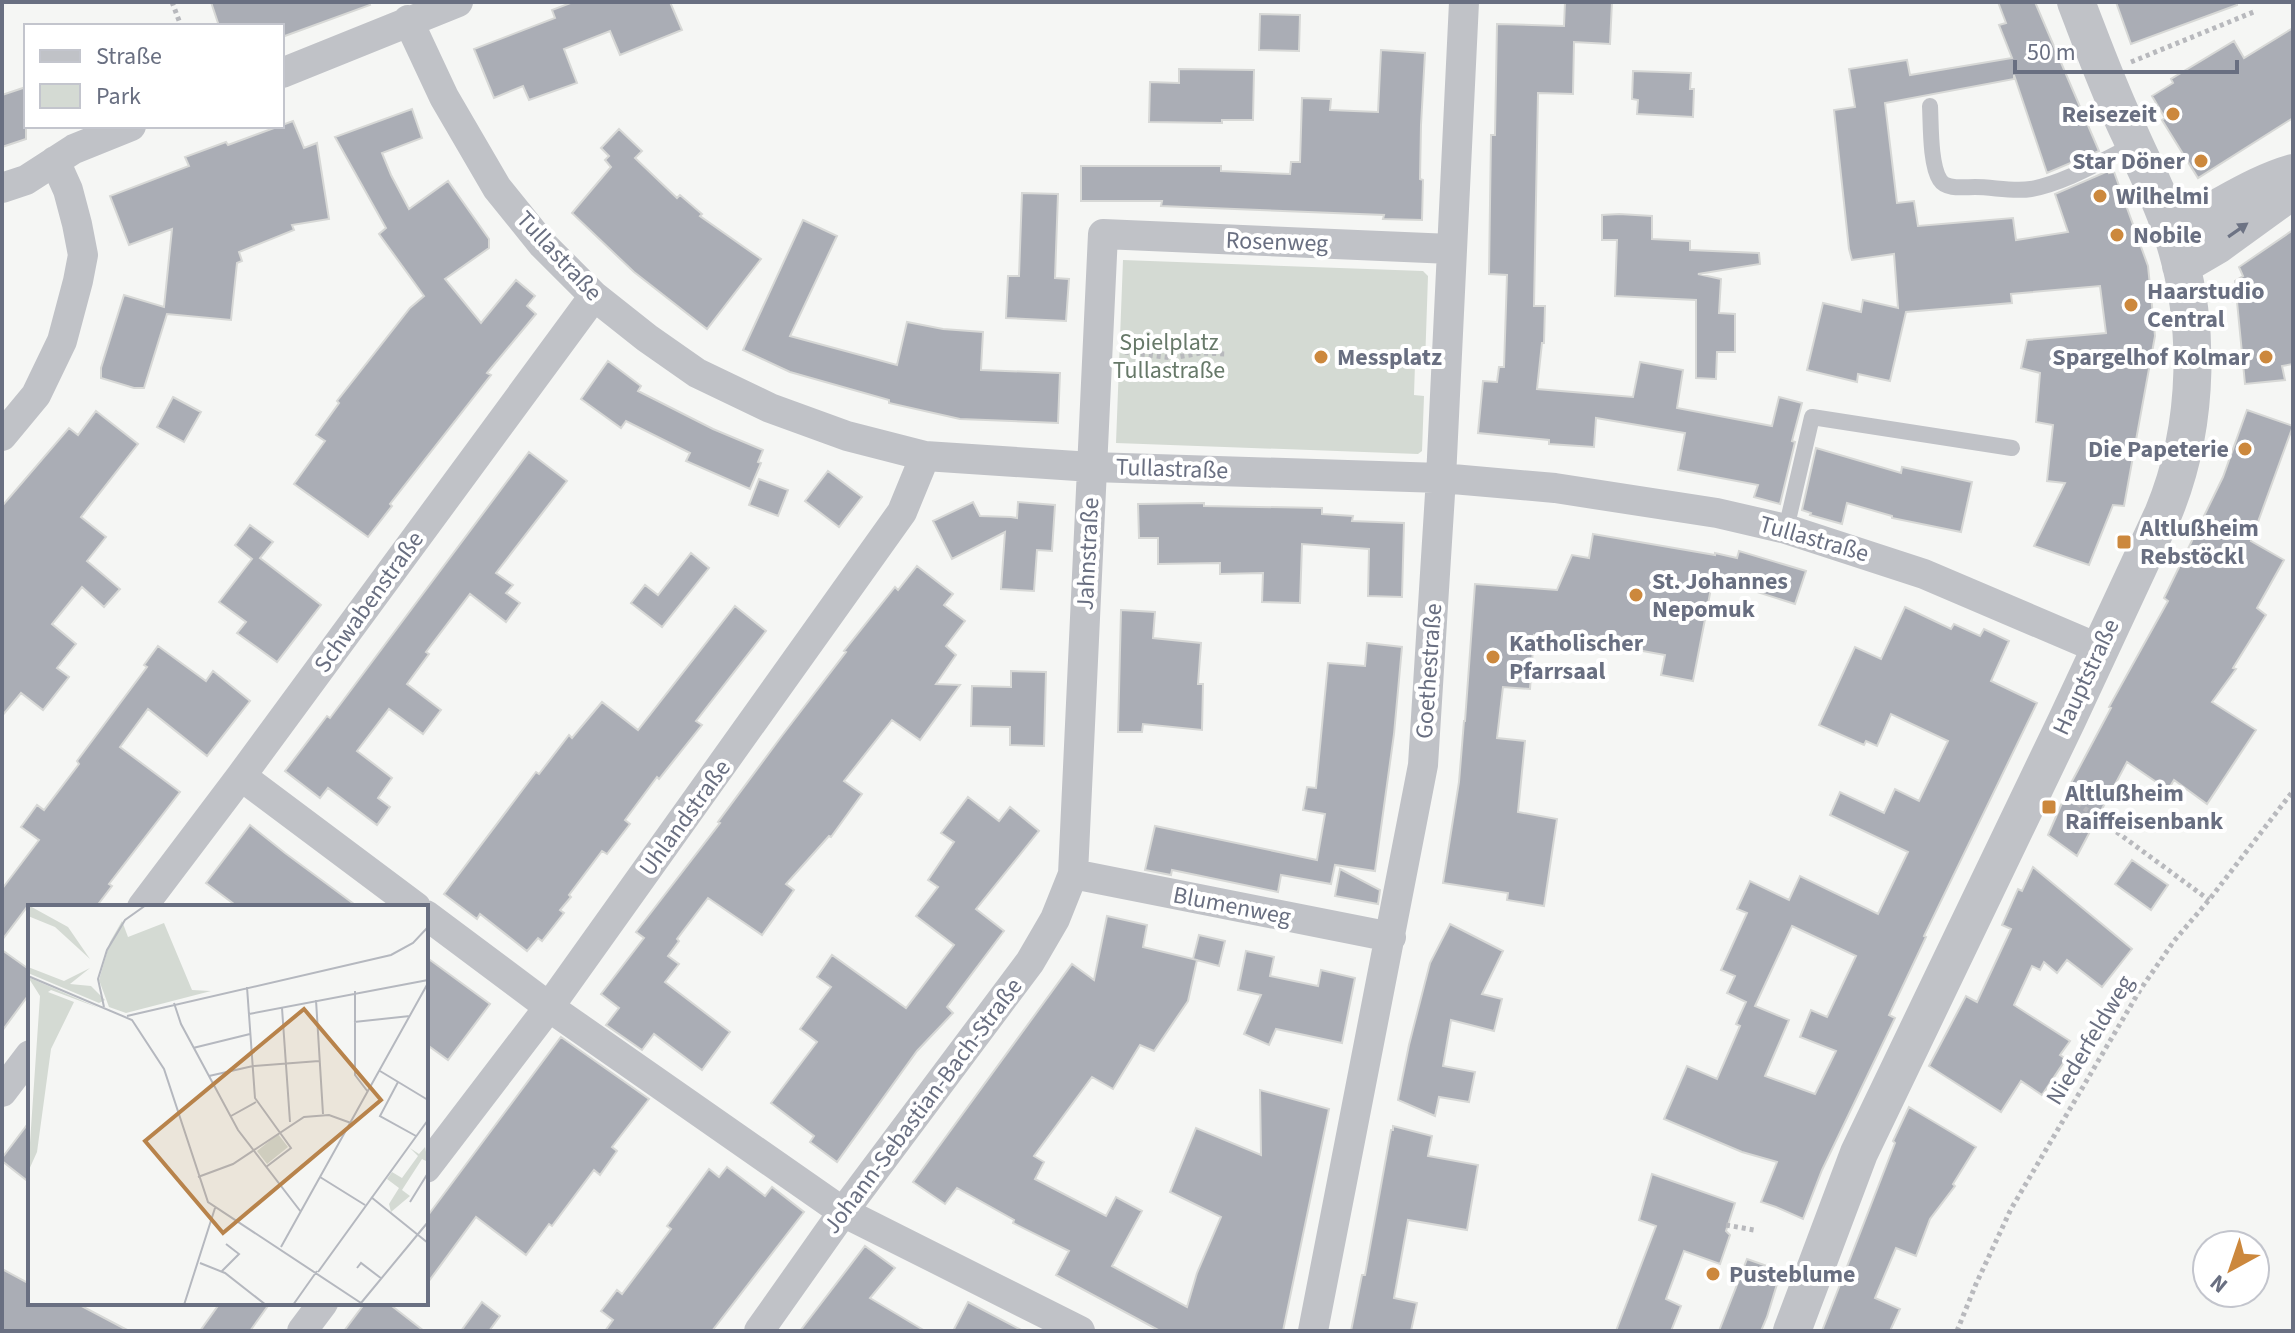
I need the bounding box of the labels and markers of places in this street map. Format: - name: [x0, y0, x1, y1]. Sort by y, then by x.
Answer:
- place label: Reisezeit: [2062, 97, 2157, 132]
- marker: Reisezeit: [2164, 105, 2182, 123]
- place label: Star Döner: [2072, 144, 2185, 179]
- marker: Star Döner: [2192, 152, 2210, 170]
- place label: Wilhelmi: [2116, 179, 2209, 214]
- marker: Wilhelmi: [2091, 187, 2109, 205]
- place label: Nobile: [2133, 218, 2202, 253]
- marker: Nobile: [2108, 226, 2126, 244]
- place label: Haarstudio Central: [2147, 274, 2265, 337]
- marker: Haarstudio Central: [2122, 296, 2140, 314]
- place label: Messplatz: [1337, 340, 1442, 375]
- place label: Spargelhof Kolmar: [2052, 340, 2250, 375]
- marker: Messplatz: [1312, 348, 1330, 366]
- marker: Spargelhof Kolmar: [2257, 348, 2275, 366]
- place label: Die Papeterie: [2088, 432, 2229, 467]
- marker: Die Papeterie: [2236, 440, 2254, 458]
- place label: Altlußheim Rebstöckl: [2139, 511, 2259, 574]
- marker: Altlußheim Rebstöckl: [2115, 533, 2133, 551]
- place label: St. Johannes Nepomuk: [1652, 564, 1788, 627]
- marker: St. Johannes Nepomuk: [1627, 586, 1645, 604]
- place label: Katholischer Pfarrsaal: [1509, 626, 1644, 689]
- marker: Katholischer Pfarrsaal: [1484, 648, 1502, 666]
- place label: Altlußheim Raiffeisenbank: [2064, 776, 2224, 839]
- marker: Altlußheim Raiffeisenbank: [2040, 798, 2058, 816]
- place label: Pusteblume: [1729, 1257, 1856, 1292]
- marker: Pusteblume: [1704, 1265, 1722, 1283]

